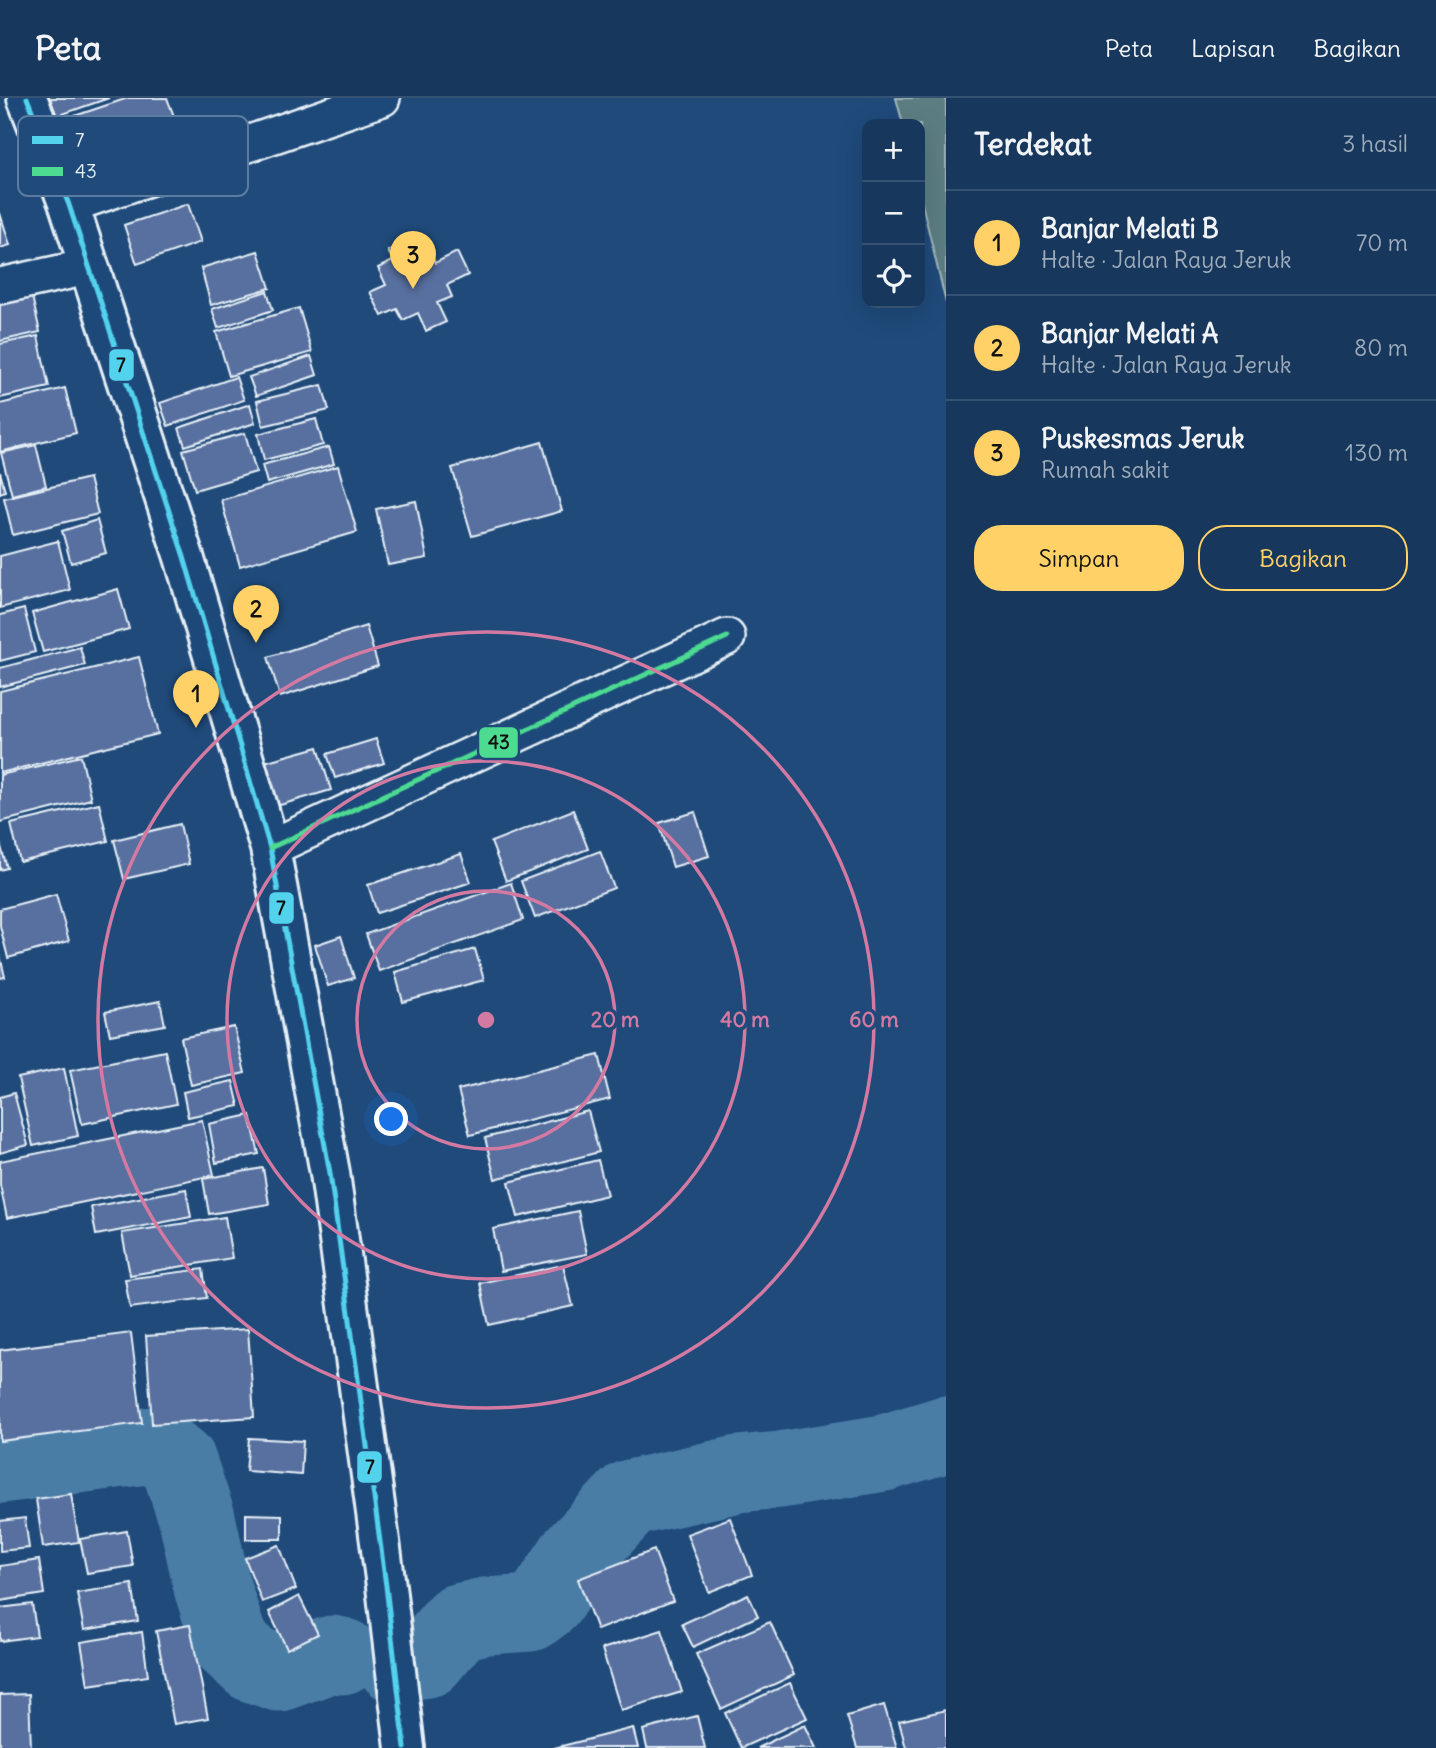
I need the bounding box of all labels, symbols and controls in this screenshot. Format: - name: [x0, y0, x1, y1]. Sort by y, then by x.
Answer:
- text: Peta: [35, 27, 101, 69]
- text: Peta: [1105, 33, 1153, 63]
- text: Lapisan: [1191, 33, 1275, 63]
- text: Bagikan: [1313, 33, 1401, 63]
- legend: [18, 116, 248, 196]
- map controls: [862, 119, 925, 308]
- button: +: [862, 119, 925, 182]
- text: Terdekat: [974, 125, 1092, 163]
- text: 7: [75, 128, 84, 152]
- text: 3 hasil: [1342, 129, 1408, 158]
- text: 43: [75, 159, 97, 183]
- button: −: [862, 182, 925, 245]
- text: Banjar Melati B: [1041, 212, 1219, 245]
- text: 1: [992, 228, 1002, 257]
- text: 70 m: [1356, 228, 1408, 257]
- pin: 3: [390, 231, 436, 289]
- button: locate: [862, 245, 925, 308]
- text: Halte · Jalan Raya Jeruk: [1041, 245, 1291, 274]
- text: Banjar Melati A: [1041, 317, 1218, 350]
- text: 2: [991, 333, 1003, 362]
- text: 80 m: [1354, 333, 1408, 362]
- line badge: 7: [108, 348, 135, 382]
- text: Halte · Jalan Raya Jeruk: [1041, 350, 1291, 379]
- text: 7: [116, 353, 126, 377]
- text: Puskesmas Jeruk: [1041, 422, 1244, 455]
- text: 3: [990, 438, 1004, 467]
- text: 130 m: [1345, 438, 1408, 467]
- text: Rumah sakit: [1041, 455, 1169, 484]
- button: Simpan: [974, 525, 1184, 591]
- button: Bagikan: [1198, 525, 1408, 591]
- pin: 2: [233, 585, 279, 643]
- pin: 1: [173, 670, 219, 728]
- line badge: 43: [478, 726, 519, 759]
- text: 43: [488, 730, 510, 754]
- line badge: 7: [268, 891, 295, 925]
- text: 7: [276, 896, 286, 920]
- text: 20 m: [591, 1006, 640, 1033]
- text: 40 m: [720, 1006, 770, 1033]
- text: 60 m: [849, 1006, 899, 1033]
- centre of rings: [474, 1008, 498, 1032]
- your location: [374, 1102, 408, 1136]
- line badge: 7: [356, 1450, 383, 1484]
- text: 7: [365, 1455, 375, 1479]

